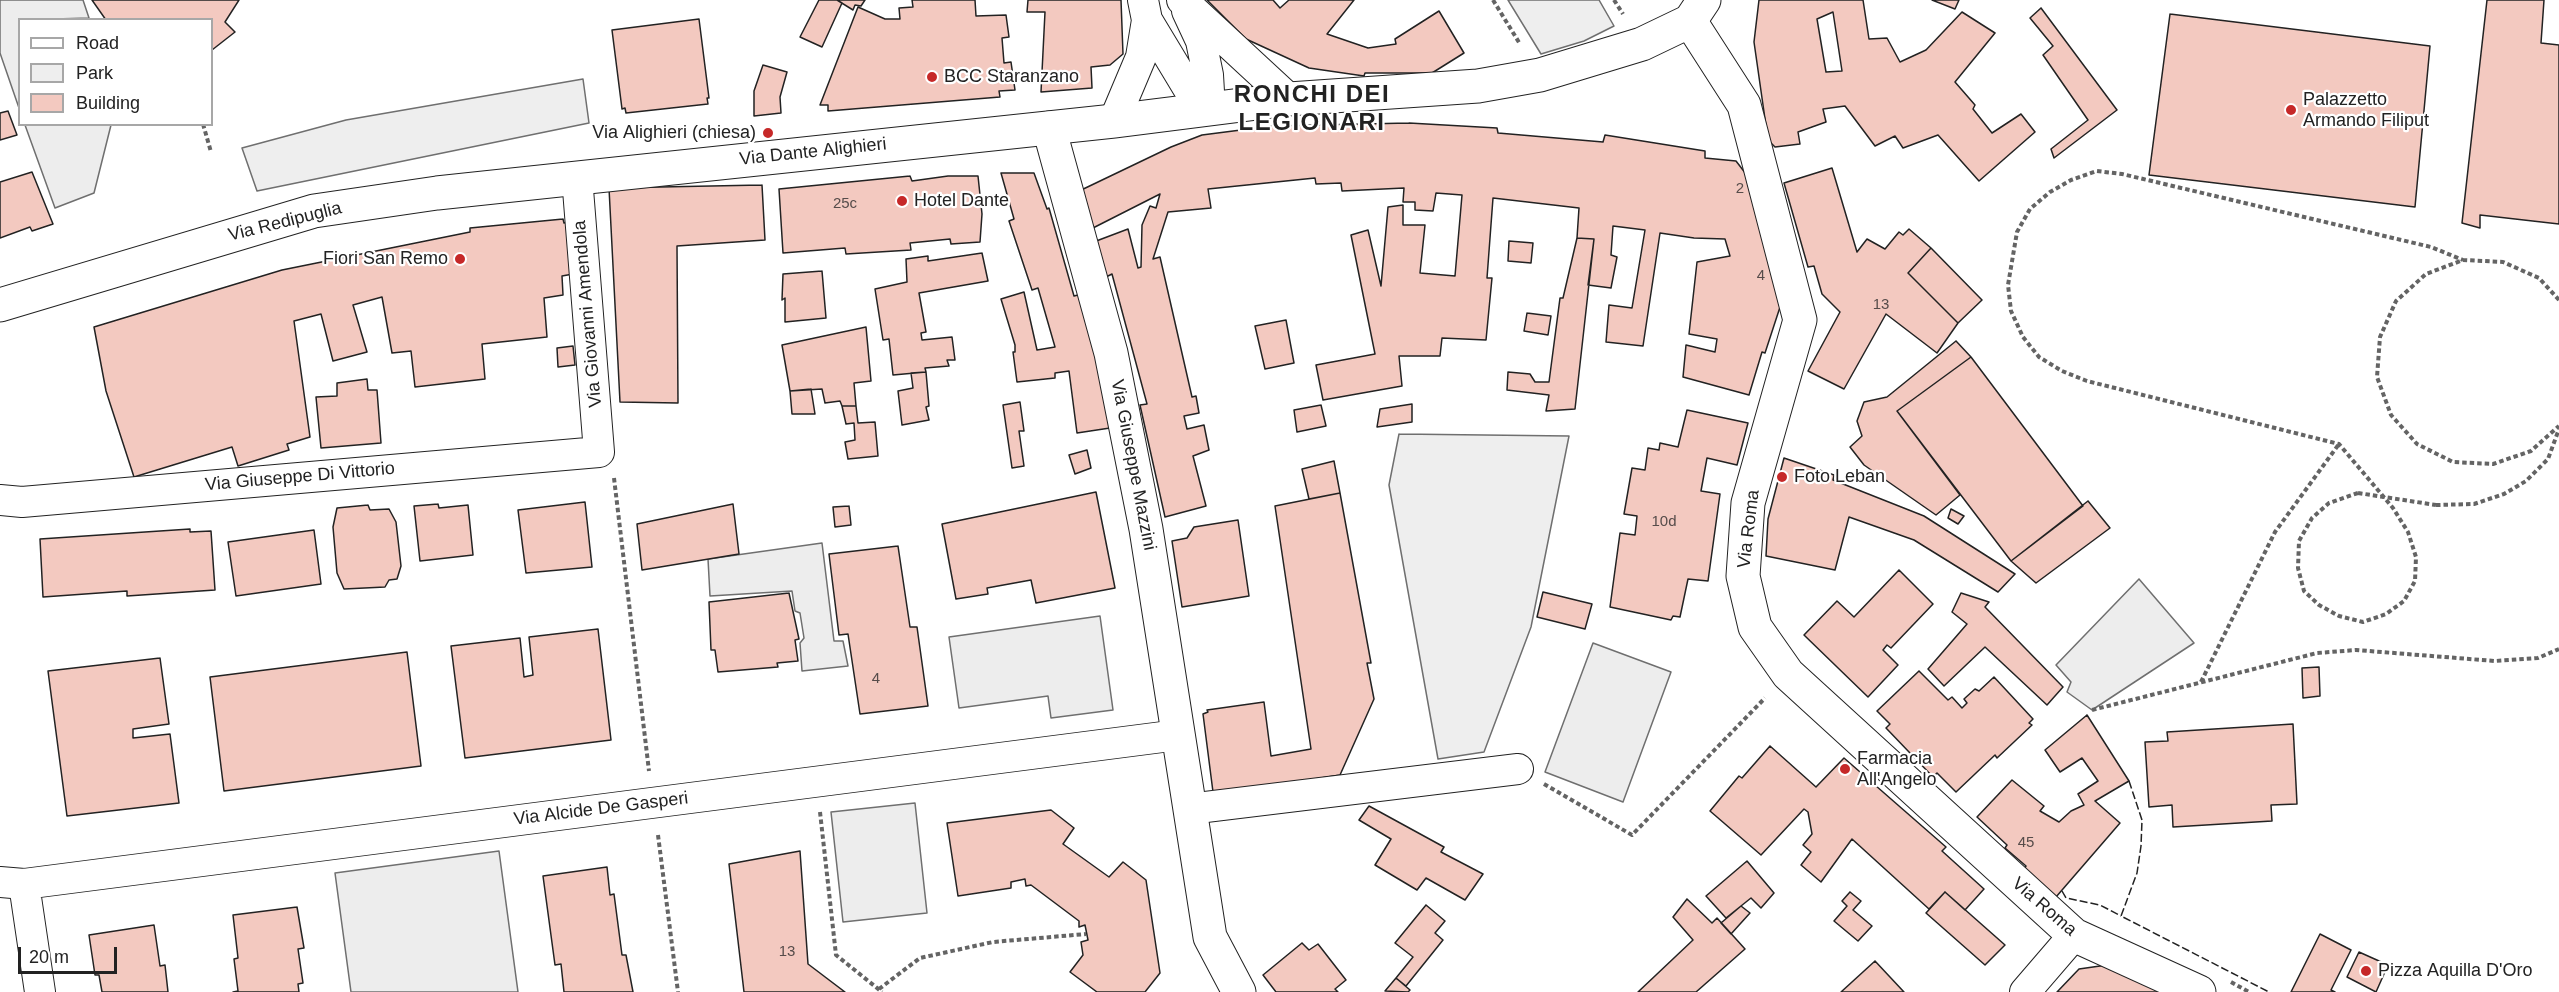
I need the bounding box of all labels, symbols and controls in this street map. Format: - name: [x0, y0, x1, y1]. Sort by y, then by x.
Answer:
- legend: [18, 18, 213, 126]
- text: Road: [76, 33, 119, 53]
- text: Park: [76, 63, 113, 83]
- place label: BCC Staranzano: [944, 66, 1079, 88]
- marker: BCC Staranzano: [925, 70, 939, 84]
- district label: RONCHI DEI LEGIONARI: [1234, 81, 1390, 137]
- place label: Palazzetto Armando Filiput: [2303, 89, 2429, 132]
- text: Building: [76, 93, 140, 113]
- marker: Palazzetto Armando Filiput: [2284, 103, 2298, 117]
- place label: Via Alighieri (chiesa): [592, 122, 756, 144]
- marker: Via Alighieri (chiesa): [761, 126, 775, 140]
- street label: Via Dante Alighieri: [738, 134, 888, 170]
- house number: 2: [1736, 180, 1744, 198]
- place label: Hotel Dante: [914, 190, 1009, 212]
- marker: Hotel Dante: [895, 194, 909, 208]
- house number: 25c: [833, 195, 857, 213]
- street label: Via Redipuglia: [226, 198, 344, 246]
- street label: Via Giovanni Amendola: [569, 220, 607, 408]
- place label: Fiori San Remo: [323, 248, 448, 270]
- marker: Fiori San Remo: [453, 252, 467, 266]
- house number: 4: [1757, 267, 1765, 285]
- house number: 13: [1873, 296, 1889, 314]
- street label: Via Giuseppe Mazzini: [1106, 378, 1160, 552]
- street label: Via Giuseppe Di Vittorio: [204, 458, 396, 496]
- place label: Foto Leban: [1794, 466, 1885, 488]
- marker: Foto Leban: [1775, 470, 1789, 484]
- street label: Via Roma: [1733, 489, 1765, 569]
- house number: 10d: [1651, 513, 1677, 531]
- house number: 4: [872, 670, 880, 688]
- place label: Farmacia All'Angelo: [1857, 748, 1936, 790]
- marker: Farmacia All'Angelo: [1838, 762, 1852, 776]
- street label: Via Alcide De Gasperi: [512, 788, 690, 830]
- house number: 45: [2018, 834, 2034, 852]
- street label: Via Roma: [2007, 873, 2081, 941]
- scale bar: [21, 935, 120, 973]
- house number: 13: [779, 943, 795, 961]
- text: 20 m: [29, 947, 69, 967]
- place label: Pizza Aquilla D'Oro: [2378, 960, 2532, 982]
- marker: Pizza Aquilla D'Oro: [2359, 964, 2373, 978]

